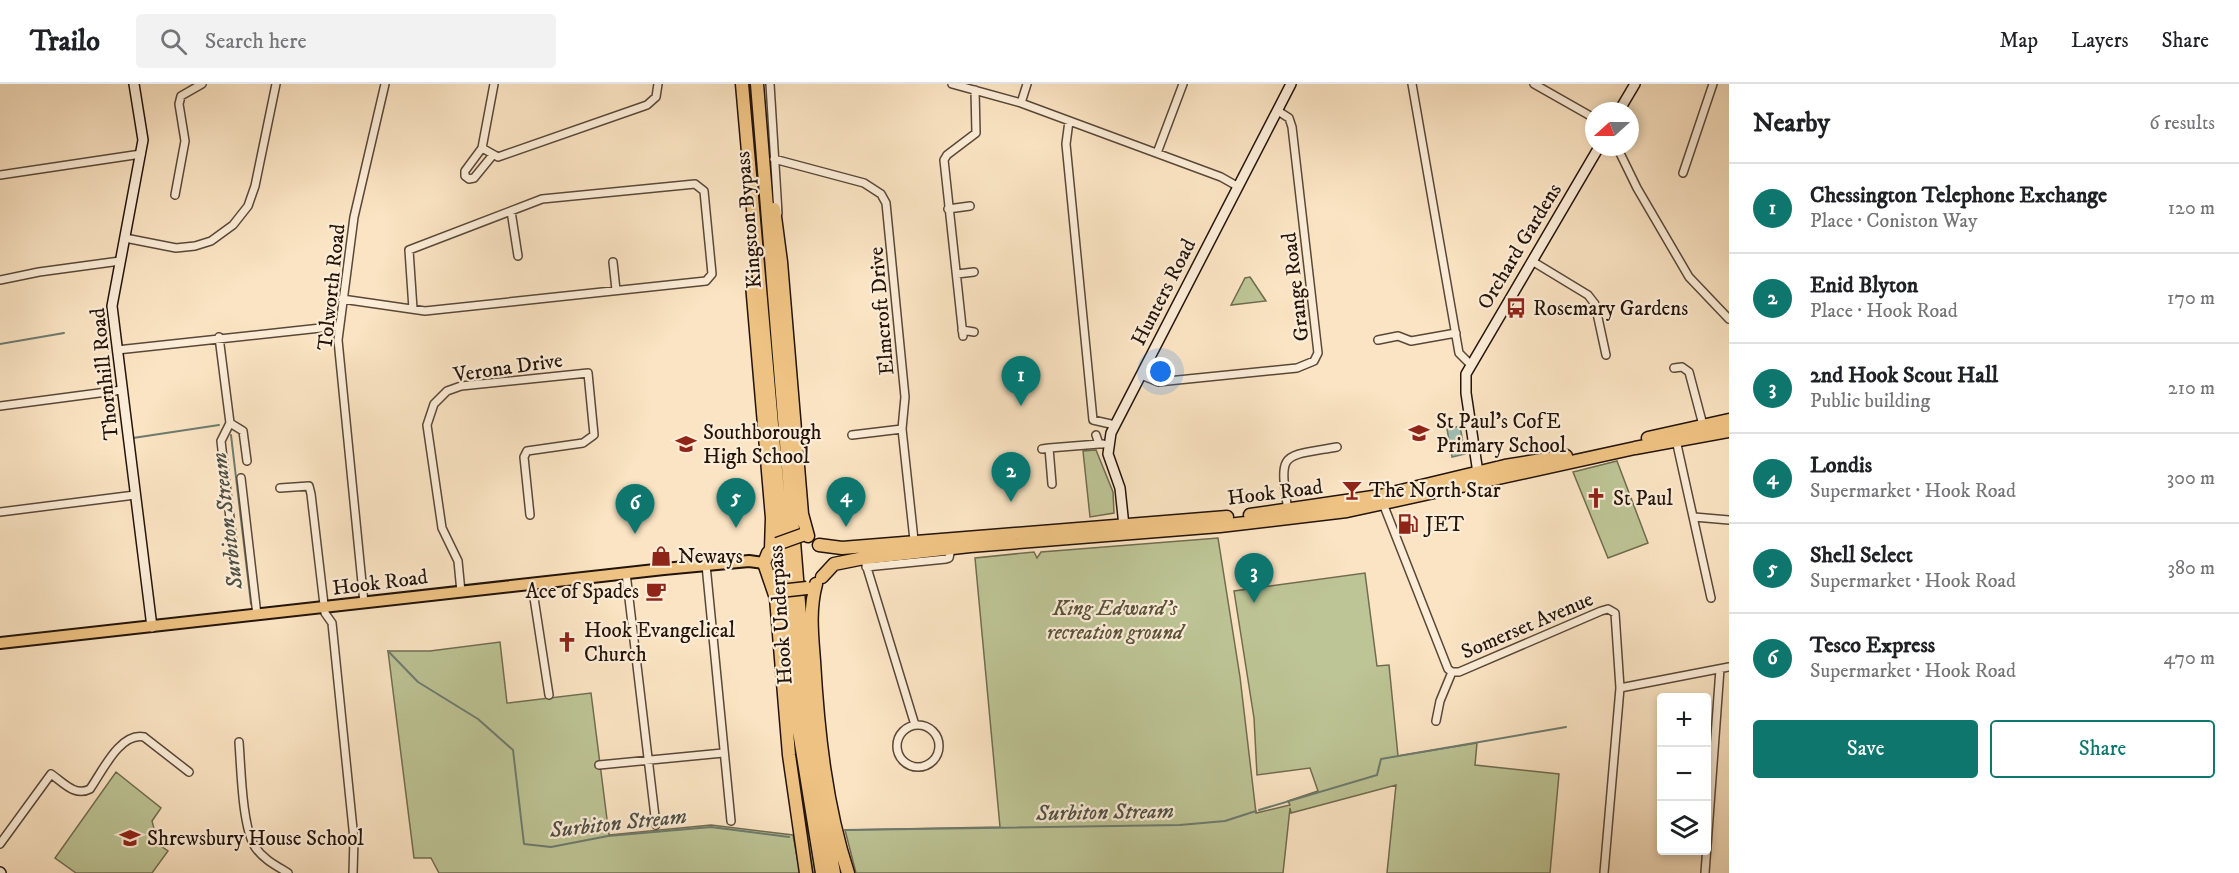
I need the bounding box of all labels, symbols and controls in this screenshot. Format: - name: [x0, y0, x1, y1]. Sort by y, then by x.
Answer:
- search box: [136, 14, 556, 68]
- text: Trailo: [30, 24, 100, 59]
- icon: search: [157, 25, 190, 58]
- text: Search here: [205, 28, 307, 55]
- text: Map: [1999, 28, 2038, 54]
- text: Layers: [2071, 28, 2129, 54]
- text: Share: [2162, 28, 2209, 54]
- north arrow: [1585, 102, 1639, 156]
- text: Nearby: [1753, 107, 1830, 140]
- text: 6 results: [2149, 111, 2215, 136]
- street label: Kingston Bypass: [730, 150, 768, 290]
- street label: Orchard Gardens: [1472, 179, 1568, 314]
- text: Chessington Telephone Exchange: [1810, 182, 2107, 209]
- text: 1: [1769, 196, 1776, 221]
- text: 120 m: [2168, 196, 2215, 221]
- text: Place · Coniston Way: [1810, 209, 1978, 234]
- street label: Tolworth Road: [312, 222, 352, 352]
- street label: Grange Road: [1276, 231, 1316, 343]
- street label: Hunters Road: [1126, 234, 1202, 350]
- street label: Elmcroft Drive: [863, 245, 901, 376]
- text: Enid Blyton: [1810, 272, 1918, 299]
- text: 2: [1768, 286, 1777, 311]
- text: 170 m: [2167, 286, 2215, 311]
- bus stop icon: Rosemary Gardens: [1504, 296, 1528, 320]
- place label: Rosemary Gardens: [1533, 296, 1688, 322]
- text: Place · Hook Road: [1810, 299, 1958, 324]
- street label: Thornhill Road: [85, 306, 125, 441]
- street label: Verona Drive: [451, 347, 565, 389]
- pin: 1: [1002, 356, 1040, 406]
- your location: [1146, 357, 1175, 386]
- text: 2nd Hook Scout Hall: [1810, 362, 1998, 389]
- text: 3: [1769, 376, 1776, 401]
- text: 210 m: [2168, 376, 2215, 401]
- text: Public building: [1810, 389, 1930, 414]
- place label: St Paul's CofE Primary School: [1436, 409, 1567, 459]
- place label: Southborough High School: [703, 420, 821, 470]
- school or university icon: St Paul's CofE Primary School: [1407, 421, 1431, 445]
- school or university icon: Southborough High School: [674, 432, 698, 456]
- water label: Surbiton Stream: [206, 451, 249, 592]
- pin: 2: [992, 452, 1030, 502]
- text: Londis: [1810, 452, 1872, 479]
- text: 4: [1767, 466, 1778, 491]
- text: 300 m: [2167, 466, 2215, 491]
- street label: Hook Road: [1226, 474, 1325, 512]
- pin: 5: [716, 478, 756, 528]
- pin: 4: [826, 478, 866, 527]
- bar icon: The North Star: [1340, 478, 1364, 502]
- place label: The North Star: [1369, 478, 1501, 504]
- text: Supermarket · Hook Road: [1810, 479, 2016, 504]
- pin: 6: [616, 484, 654, 534]
- church icon: St Paul: [1584, 486, 1608, 510]
- place label: St Paul: [1613, 486, 1673, 512]
- fuel station icon: JET: [1396, 512, 1420, 536]
- place label: JET: [1423, 512, 1464, 538]
- text: Shell Select: [1810, 542, 1913, 569]
- shop icon: Neways: [649, 544, 673, 568]
- place label: Neways: [678, 544, 743, 570]
- street label: Hook Underpass: [763, 544, 799, 686]
- pin: 3: [1234, 554, 1274, 603]
- text: 5: [1768, 556, 1777, 581]
- text: 380 m: [2167, 556, 2215, 581]
- street label: Hook Road: [331, 564, 430, 602]
- text: Supermarket · Hook Road: [1810, 569, 2016, 594]
- place label: Ace of Spades: [525, 579, 639, 605]
- cafe icon: Ace of Spades: [644, 579, 668, 603]
- street label: Somerset Avenue: [1457, 586, 1598, 665]
- park label: King Edward's recreation ground: [1047, 596, 1186, 646]
- place label: Hook Evangelical Church: [584, 618, 736, 668]
- church icon: Hook Evangelical Church: [555, 630, 579, 654]
- text: Tesco Express: [1810, 632, 1935, 659]
- text: 6: [1767, 646, 1778, 671]
- text: 470 m: [2164, 646, 2215, 671]
- text: Supermarket · Hook Road: [1810, 659, 2016, 684]
- map controls: [1657, 693, 1711, 855]
- button: +: [1657, 693, 1711, 747]
- button: Save: [1753, 720, 1978, 778]
- button: Share: [1990, 720, 2215, 778]
- button: −: [1657, 747, 1711, 801]
- water label: Surbiton Stream: [1035, 798, 1174, 827]
- button: layers: [1657, 801, 1711, 855]
- water label: Surbiton Stream: [547, 803, 688, 844]
- school or university icon: Shrewsbury House School: [118, 826, 142, 850]
- place label: Shrewsbury House School: [147, 826, 364, 852]

